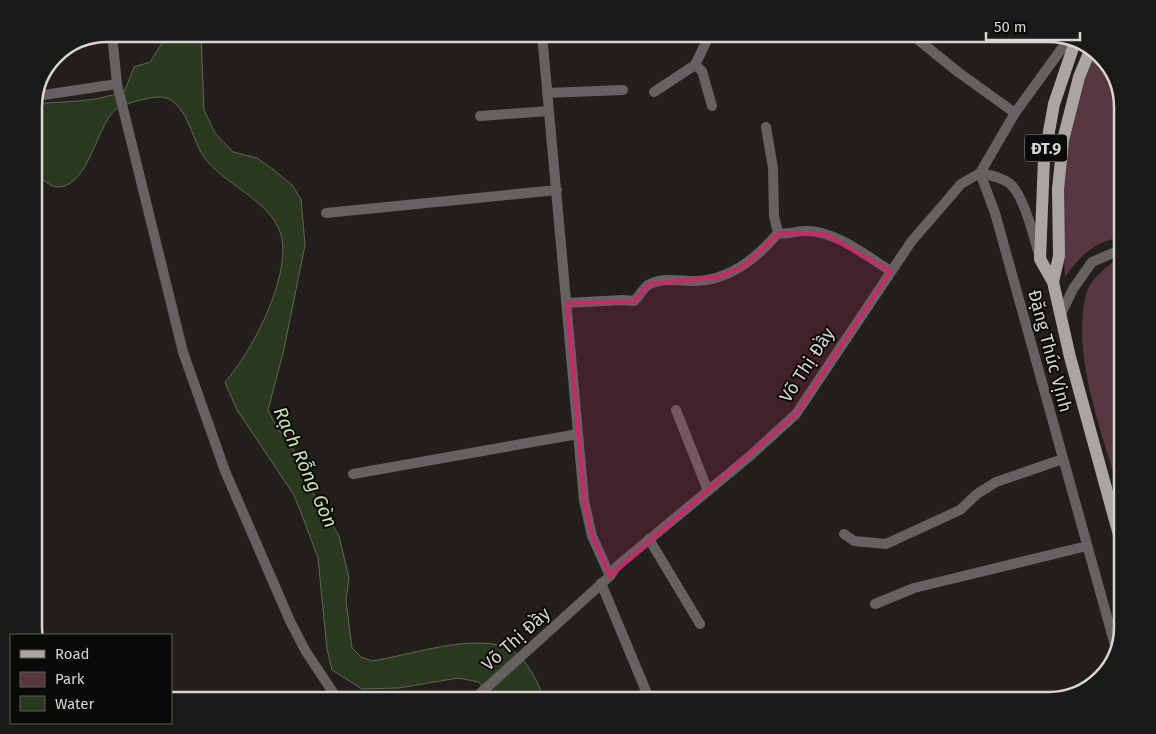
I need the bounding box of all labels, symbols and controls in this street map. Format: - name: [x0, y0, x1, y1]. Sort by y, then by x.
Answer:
- scale bar: [986, 10, 1080, 42]
- text: 50 m: [994, 18, 1027, 36]
- road number: ĐT.9: [1025, 134, 1067, 162]
- street label: Đặng Thúc Vịnh: [1023, 287, 1077, 415]
- street label: Võ Thị Đầy: [775, 323, 839, 406]
- water label: Rạch Rỗng Gòn: [269, 403, 342, 531]
- street label: Võ Thị Đầy: [477, 602, 555, 675]
- legend: [10, 634, 172, 724]
- text: Road: [55, 645, 90, 663]
- text: Park: [55, 670, 85, 688]
- text: Water: [55, 695, 94, 713]

